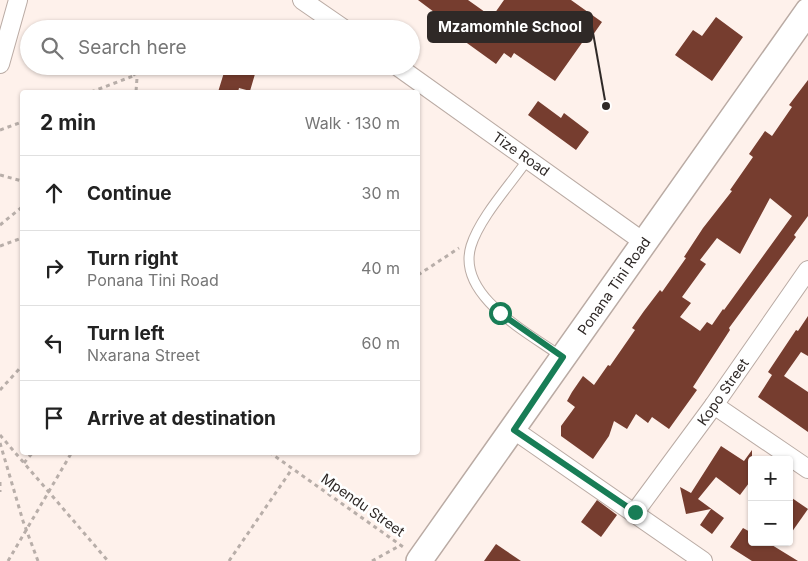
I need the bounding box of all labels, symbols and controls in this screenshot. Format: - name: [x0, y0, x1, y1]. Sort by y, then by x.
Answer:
- callout: Mzamomhle School: [428, 12, 592, 42]
- text: Mzamomhle School: [438, 17, 582, 36]
- search box: [20, 20, 420, 75]
- icon: search: [38, 34, 66, 62]
- text: Search here: [78, 36, 187, 59]
- text: 2 min: [40, 110, 96, 135]
- text: Walk · 130 m: [305, 113, 400, 133]
- street label: Tize Road: [489, 128, 553, 179]
- icon: ahead: [40, 179, 68, 207]
- text: Continue: [87, 182, 172, 205]
- text: 30 m: [362, 183, 400, 203]
- street label: Ponana Tini Road: [574, 234, 654, 338]
- text: Turn right: [87, 247, 178, 270]
- icon: right: [40, 254, 68, 282]
- text: 40 m: [361, 258, 400, 278]
- text: Ponana Tini Road: [87, 270, 219, 290]
- route start: [489, 302, 512, 325]
- text: Turn left: [87, 322, 165, 345]
- icon: left: [40, 329, 68, 357]
- text: 60 m: [361, 333, 400, 353]
- text: Nxarana Street: [87, 345, 200, 365]
- street label: Kopo Street: [693, 355, 752, 428]
- icon: arrive: [40, 404, 68, 432]
- text: Arrive at destination: [87, 407, 276, 430]
- map controls: [748, 456, 793, 546]
- button: +: [748, 456, 793, 501]
- street label: Mpendu Street: [318, 470, 409, 540]
- route end: [624, 501, 647, 524]
- button: −: [748, 501, 793, 546]

